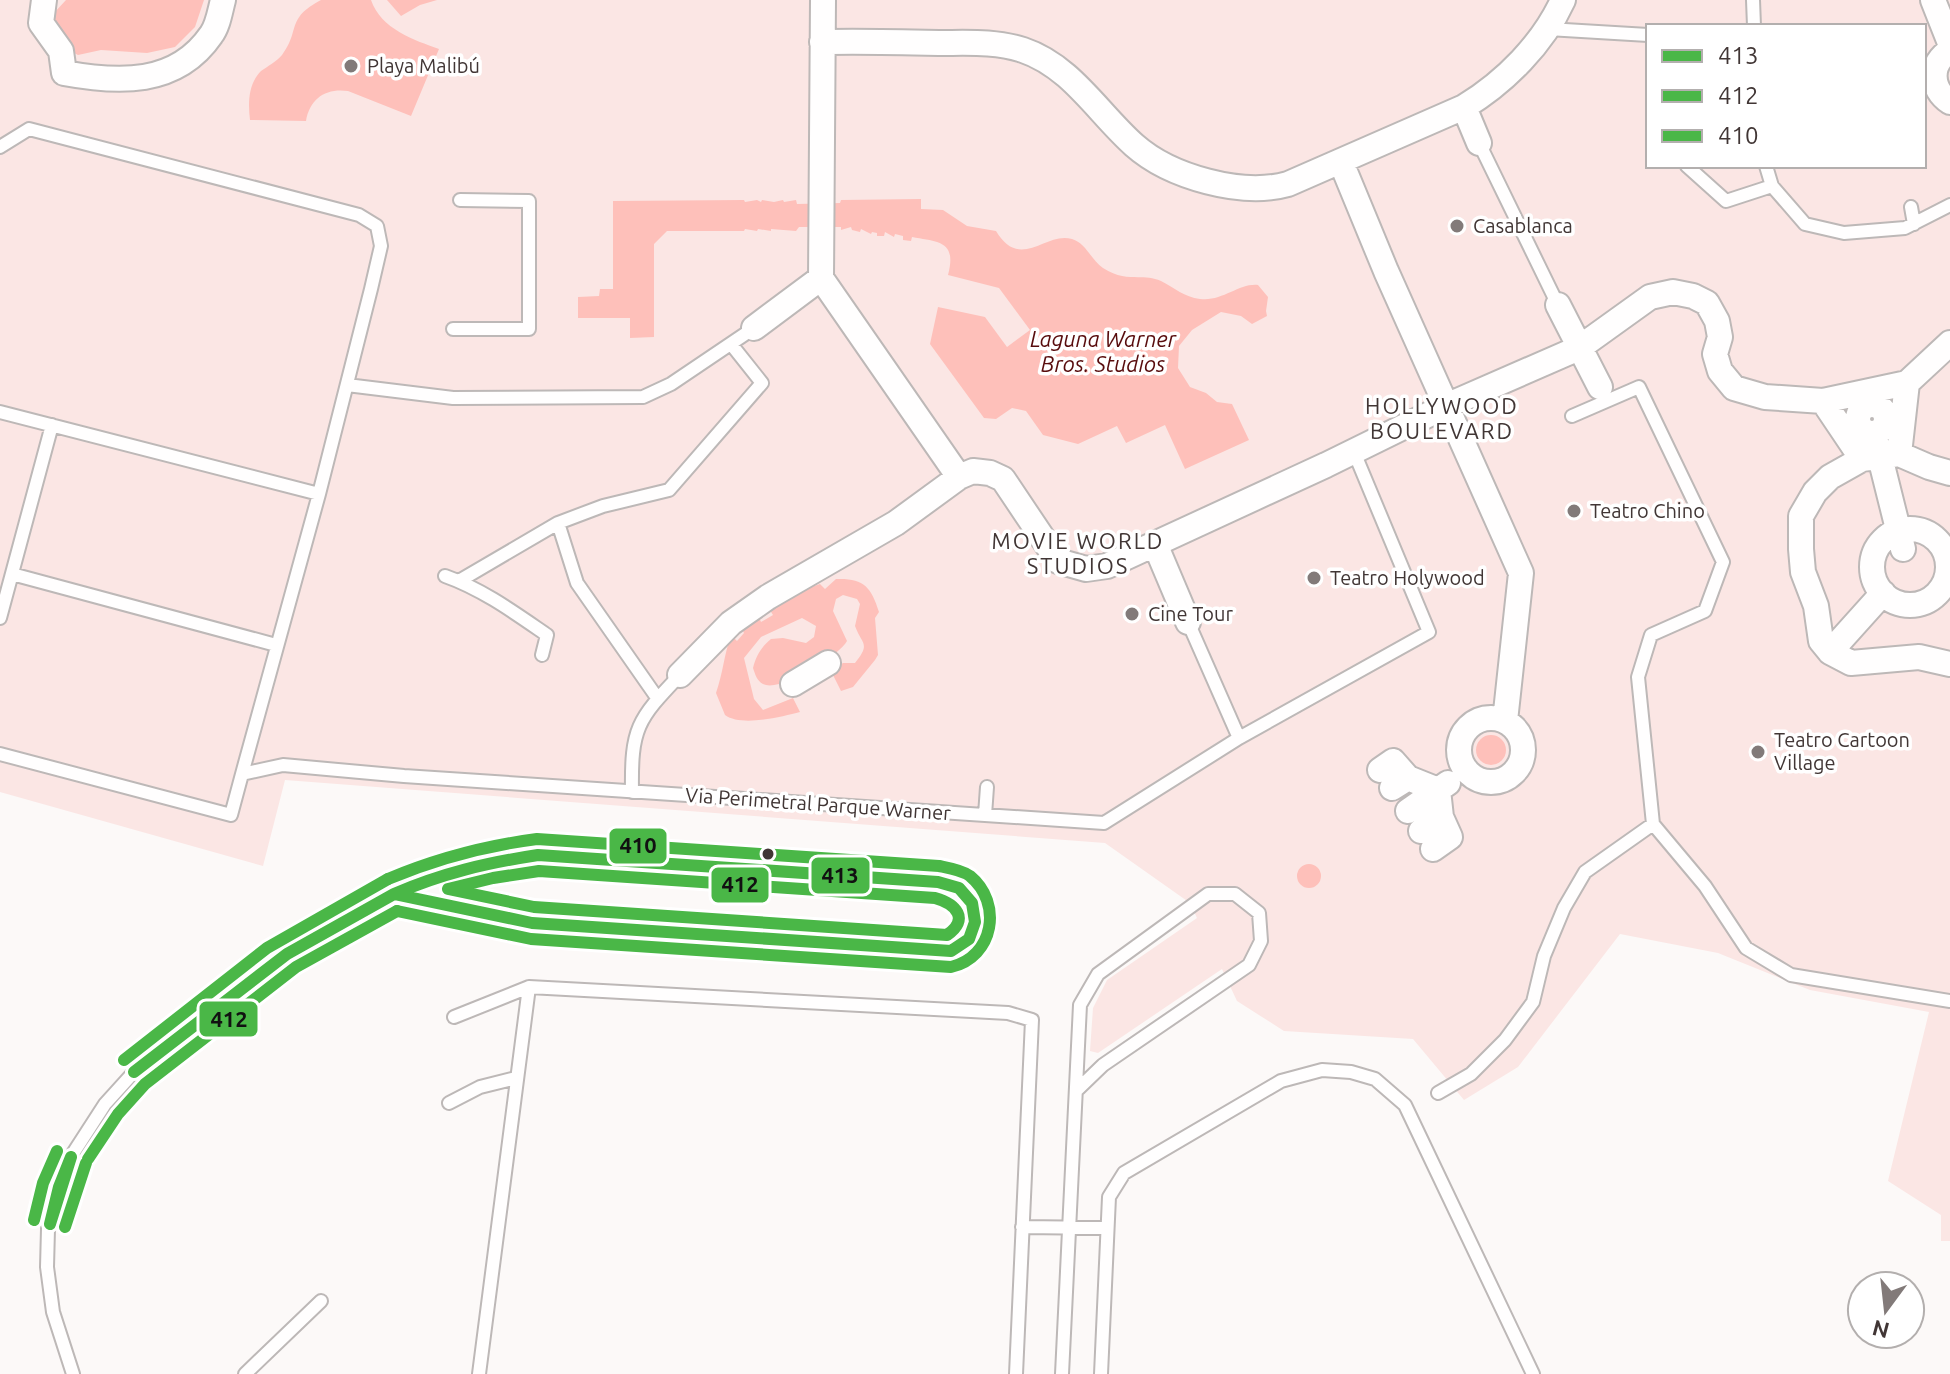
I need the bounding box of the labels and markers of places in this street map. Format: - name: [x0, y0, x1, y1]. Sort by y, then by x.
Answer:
- place label: Playa Malibú: [367, 54, 480, 77]
- marker: Playa Malibú: [342, 57, 360, 75]
- place label: Casablanca: [1473, 214, 1573, 237]
- marker: Casablanca: [1448, 217, 1466, 235]
- place label: Teatro Chino: [1590, 499, 1705, 522]
- marker: Teatro Chino: [1565, 502, 1583, 520]
- place label: Teatro Holywood: [1330, 566, 1485, 589]
- marker: Teatro Holywood: [1305, 569, 1323, 587]
- place label: Cine Tour: [1148, 602, 1233, 625]
- marker: Cine Tour: [1123, 605, 1141, 623]
- place label: Teatro Cartoon Village: [1774, 728, 1910, 774]
- marker: Teatro Cartoon Village: [1749, 743, 1767, 761]
- unlabelled marker: [760, 846, 776, 862]

